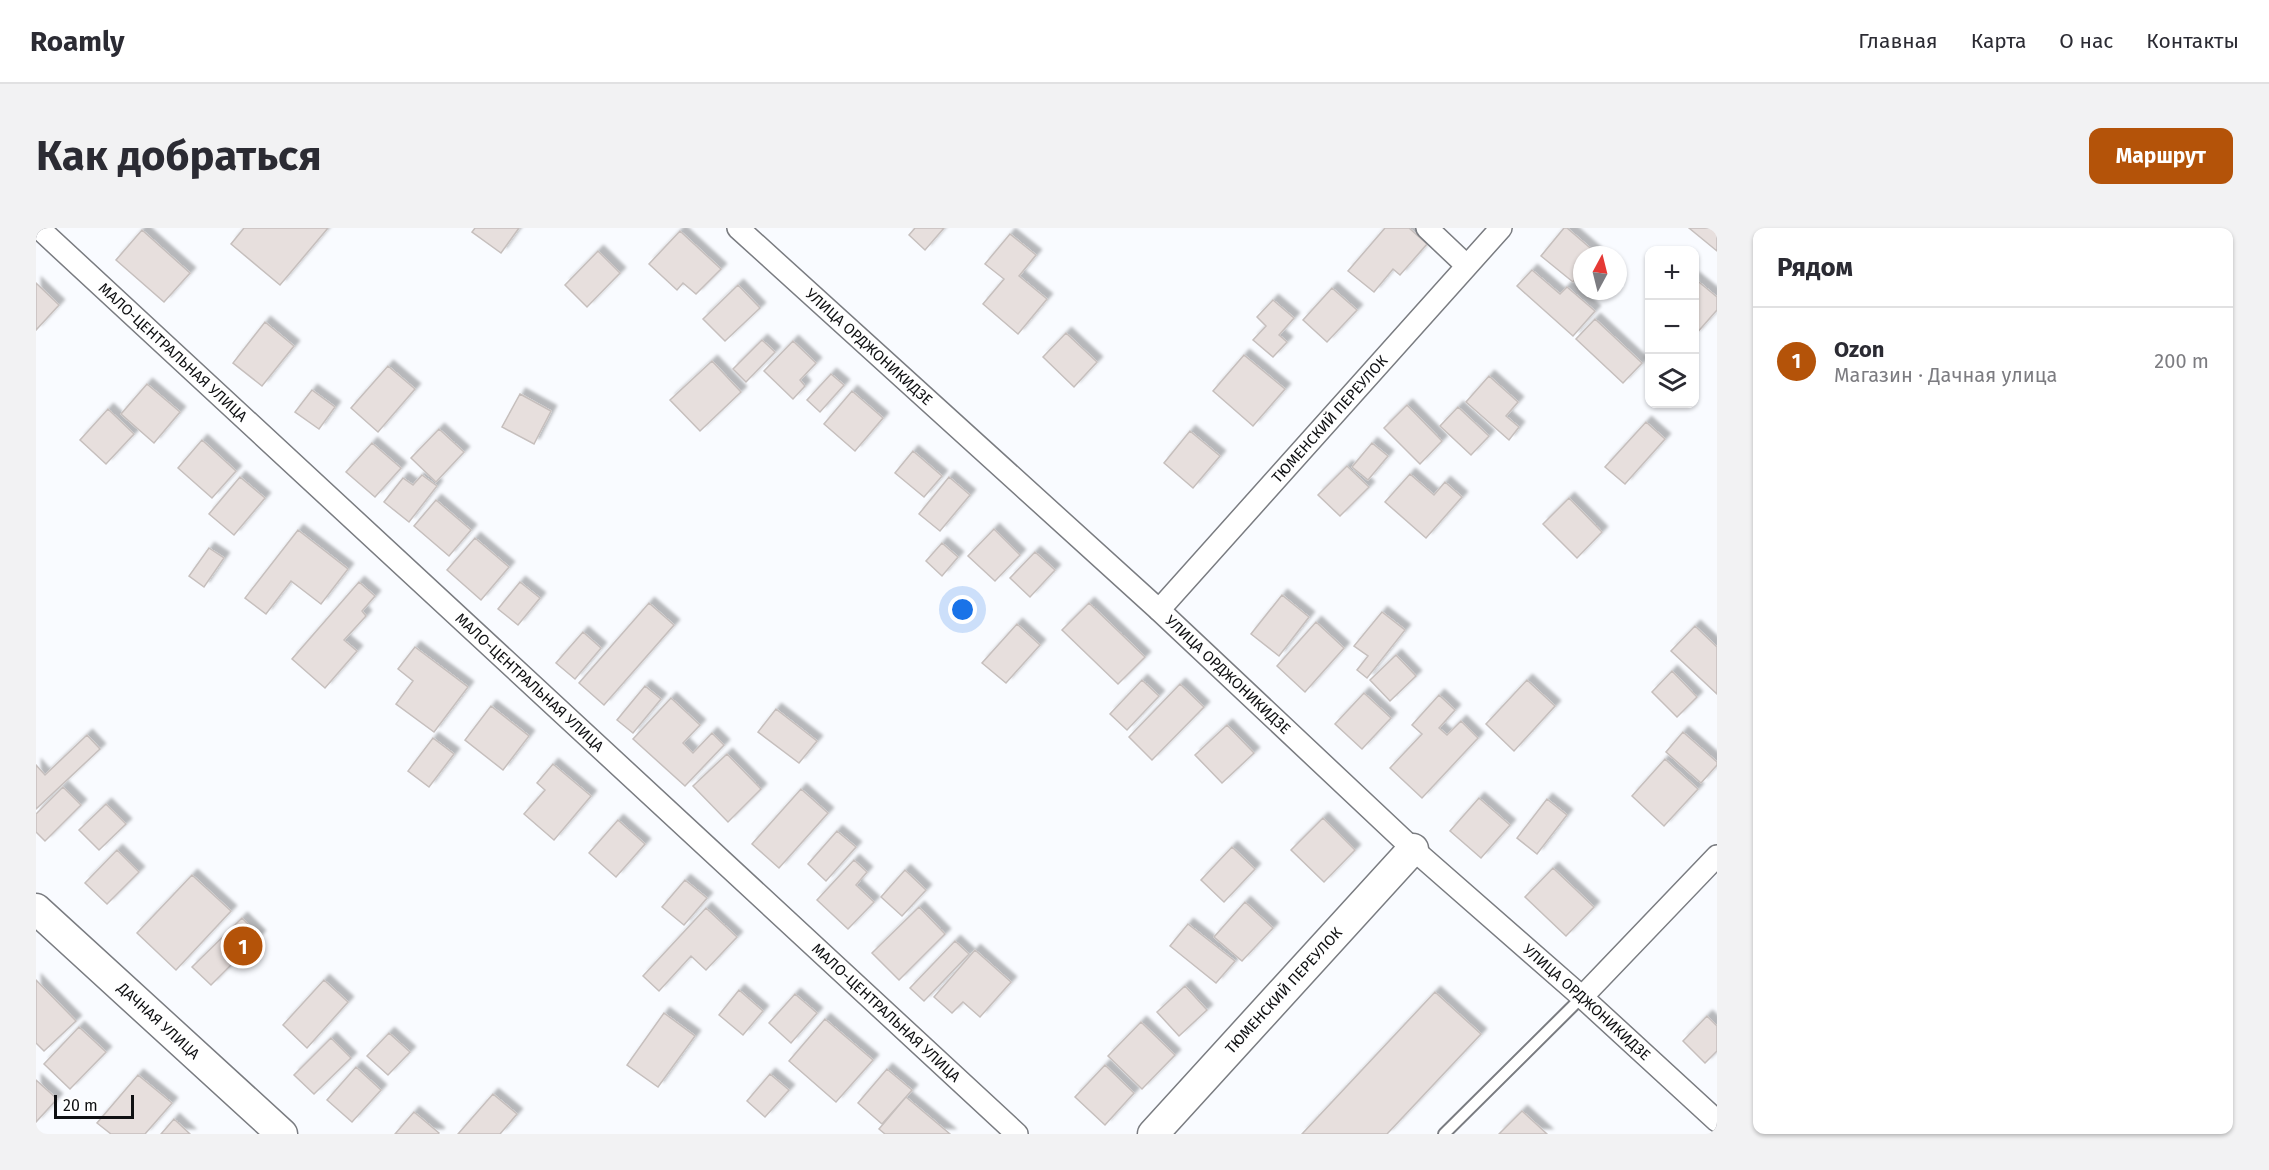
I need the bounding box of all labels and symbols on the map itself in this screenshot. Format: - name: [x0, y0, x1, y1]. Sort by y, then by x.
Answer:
- north arrow: [1573, 246, 1627, 300]
- street label: МАЛО-ЦЕНТРАЛЬНАЯ УЛИЦА: [95, 279, 251, 426]
- street label: УЛИЦА ОРДЖОНИКИДЗЕ: [802, 285, 936, 409]
- street label: ТЮМЕНСКИЙ ПЕРЕУЛОК: [1268, 352, 1391, 487]
- your location: [948, 595, 977, 624]
- street label: МАЛО-ЦЕНТРАЛЬНАЯ УЛИЦА: [451, 609, 608, 756]
- street label: УЛИЦА ОРДЖОНИКИДЗЕ: [1162, 612, 1294, 738]
- pin: 1: [224, 924, 262, 968]
- street label: ТЮМЕНСКИЙ ПЕРЕУЛОК: [1222, 924, 1346, 1058]
- street label: МАЛО-ЦЕНТРАЛЬНАЯ УЛИЦА: [808, 940, 964, 1086]
- street label: УЛИЦА ОРДЖОНИКИДЗЕ: [1519, 941, 1654, 1064]
- street label: ДАЧНАЯ УЛИЦА: [113, 978, 204, 1063]
- scale bar: [54, 1092, 134, 1120]

